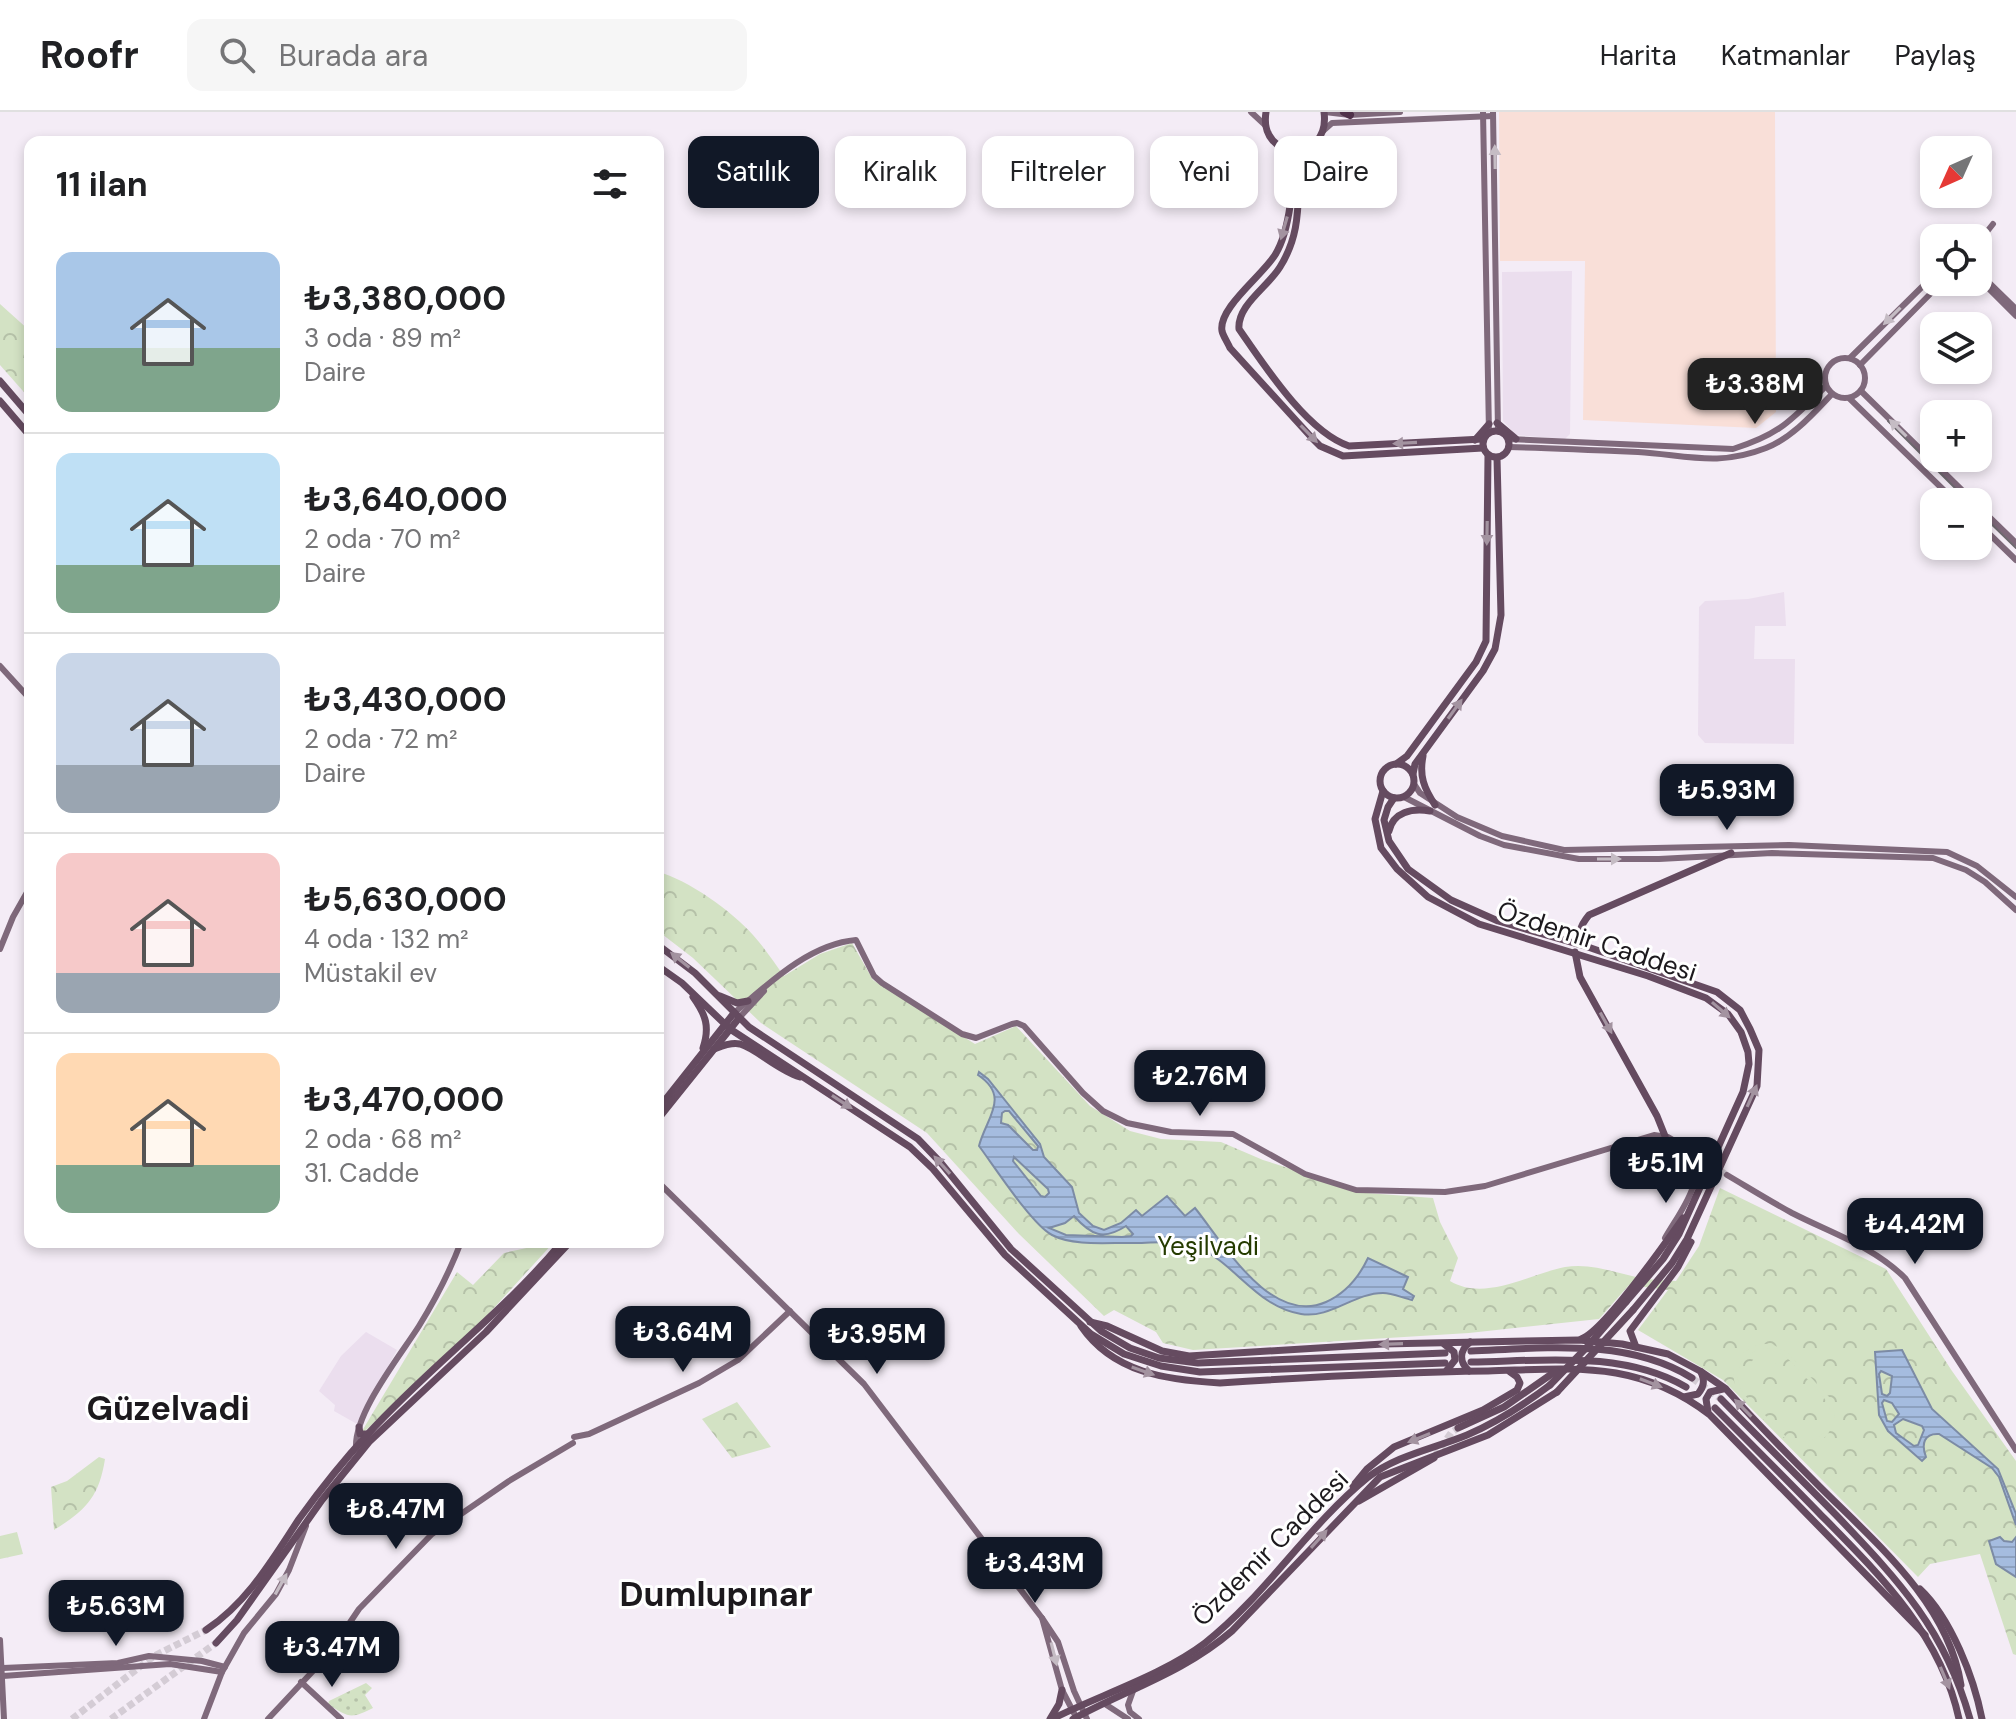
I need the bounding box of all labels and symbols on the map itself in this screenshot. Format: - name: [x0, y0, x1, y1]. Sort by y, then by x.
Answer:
- north arrow: [1920, 136, 1992, 208]
- one-way arrow: [1489, 144, 1501, 169]
- one-way arrow: [1277, 216, 1290, 240]
- one-way arrow: [1883, 306, 1902, 325]
- pin: ₺3.38M: [1690, 358, 1820, 426]
- one-way arrow: [1889, 419, 1908, 438]
- one-way arrow: [1299, 424, 1317, 443]
- one-way arrow: [1392, 437, 1417, 450]
- one-way arrow: [1481, 521, 1494, 546]
- one-way arrow: [1446, 699, 1462, 720]
- pin: ₺5.93M: [1662, 764, 1792, 832]
- one-way arrow: [1597, 853, 1622, 865]
- street label: Özdemir Caddesi: [1493, 893, 1701, 989]
- one-way arrow: [670, 952, 690, 969]
- one-way arrow: [1710, 1001, 1730, 1018]
- one-way arrow: [1599, 1012, 1612, 1035]
- pin: ₺2.76M: [1135, 1050, 1265, 1118]
- one-way arrow: [1745, 1084, 1758, 1108]
- one-way arrow: [832, 1094, 853, 1109]
- pin: ₺5.1M: [1610, 1137, 1722, 1205]
- one-way arrow: [933, 1155, 951, 1174]
- pin: ₺4.42M: [1850, 1198, 1980, 1266]
- park label: Yeşilvadi: [1157, 1229, 1259, 1263]
- pin: ₺3.64M: [618, 1306, 748, 1374]
- pin: ₺3.95M: [812, 1308, 942, 1376]
- one-way arrow: [1378, 1337, 1403, 1350]
- one-way arrow: [1131, 1365, 1155, 1377]
- one-way arrow: [1639, 1378, 1663, 1390]
- district label: Güzelvadi: [86, 1386, 250, 1431]
- one-way arrow: [1735, 1399, 1753, 1418]
- one-way arrow: [1407, 1431, 1431, 1444]
- street label: Özdemir Caddesi: [1185, 1463, 1355, 1633]
- pin: ₺8.47M: [331, 1483, 461, 1551]
- one-way arrow: [1310, 1529, 1328, 1548]
- pin: ₺3.43M: [970, 1537, 1100, 1605]
- district label: Dumlupınar: [619, 1572, 813, 1617]
- one-way arrow: [274, 1573, 288, 1596]
- pin: ₺5.63M: [51, 1580, 181, 1648]
- pin: ₺3.47M: [267, 1621, 397, 1689]
- one-way arrow: [1048, 1642, 1060, 1667]
- one-way arrow: [1939, 1667, 1952, 1690]

